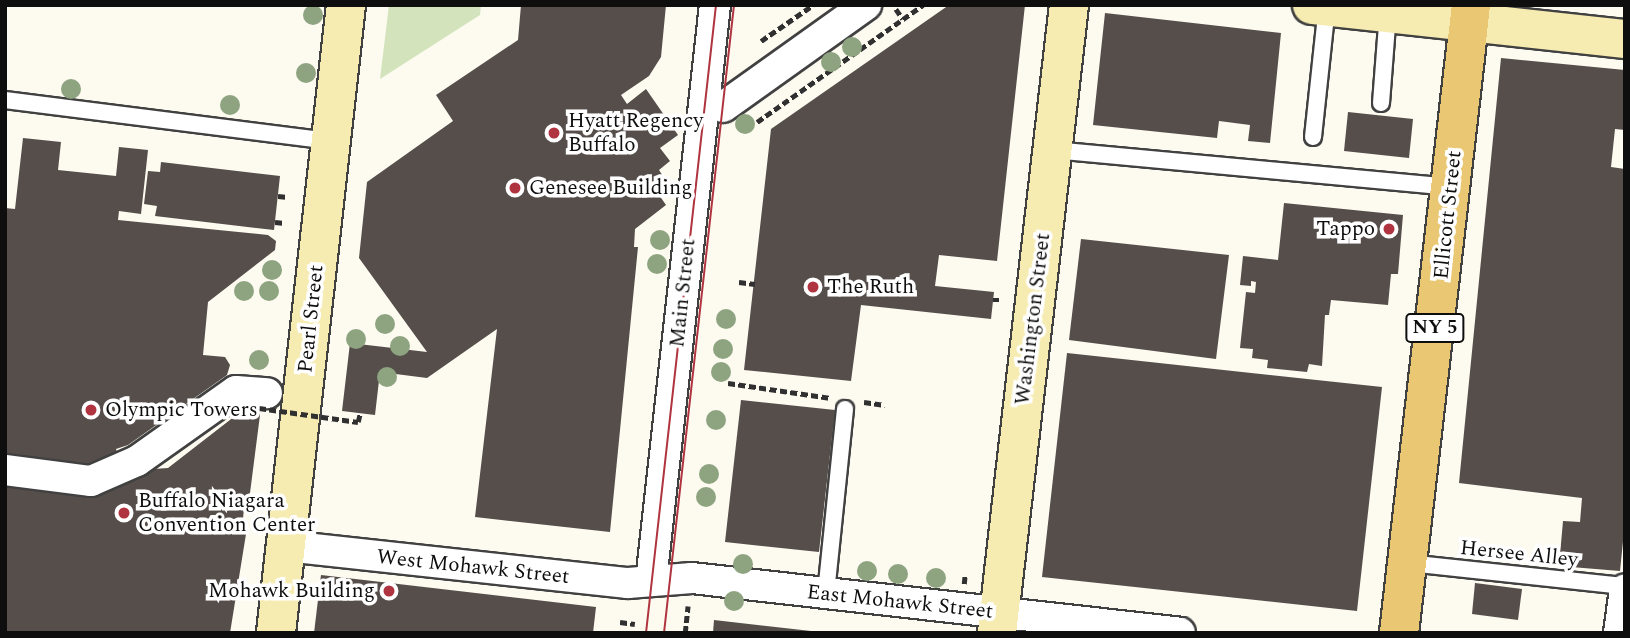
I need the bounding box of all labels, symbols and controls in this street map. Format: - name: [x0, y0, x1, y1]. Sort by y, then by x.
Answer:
- place label: Hyatt Regency Buffalo: [568, 108, 703, 158]
- marker: Hyatt Regency Buffalo: [546, 125, 562, 141]
- street label: Ellicott Street: [1429, 149, 1467, 281]
- place label: Genesee Building: [529, 175, 693, 201]
- marker: Genesee Building: [507, 180, 523, 196]
- place label: Tappo: [1316, 216, 1375, 242]
- marker: Tappo: [1381, 221, 1397, 237]
- street label: Washington Street: [1010, 232, 1056, 406]
- street label: Main Street: [665, 237, 701, 349]
- street label: Pearl Street: [293, 264, 329, 374]
- place label: The Ruth: [827, 274, 914, 300]
- marker: The Ruth: [805, 279, 821, 295]
- road number: NY 5: [1405, 312, 1465, 344]
- place label: Olympic Towers: [105, 397, 258, 423]
- marker: Olympic Towers: [83, 402, 99, 418]
- place label: Buffalo Niagara Convention Center: [138, 488, 315, 538]
- marker: Buffalo Niagara Convention Center: [116, 505, 132, 521]
- street label: Hersee Alley: [1459, 535, 1579, 573]
- street label: West Mohawk Street: [375, 544, 571, 590]
- place label: Mohawk Building: [208, 578, 375, 604]
- street label: East Mohawk Street: [806, 580, 994, 624]
- marker: Mohawk Building: [381, 583, 397, 599]

